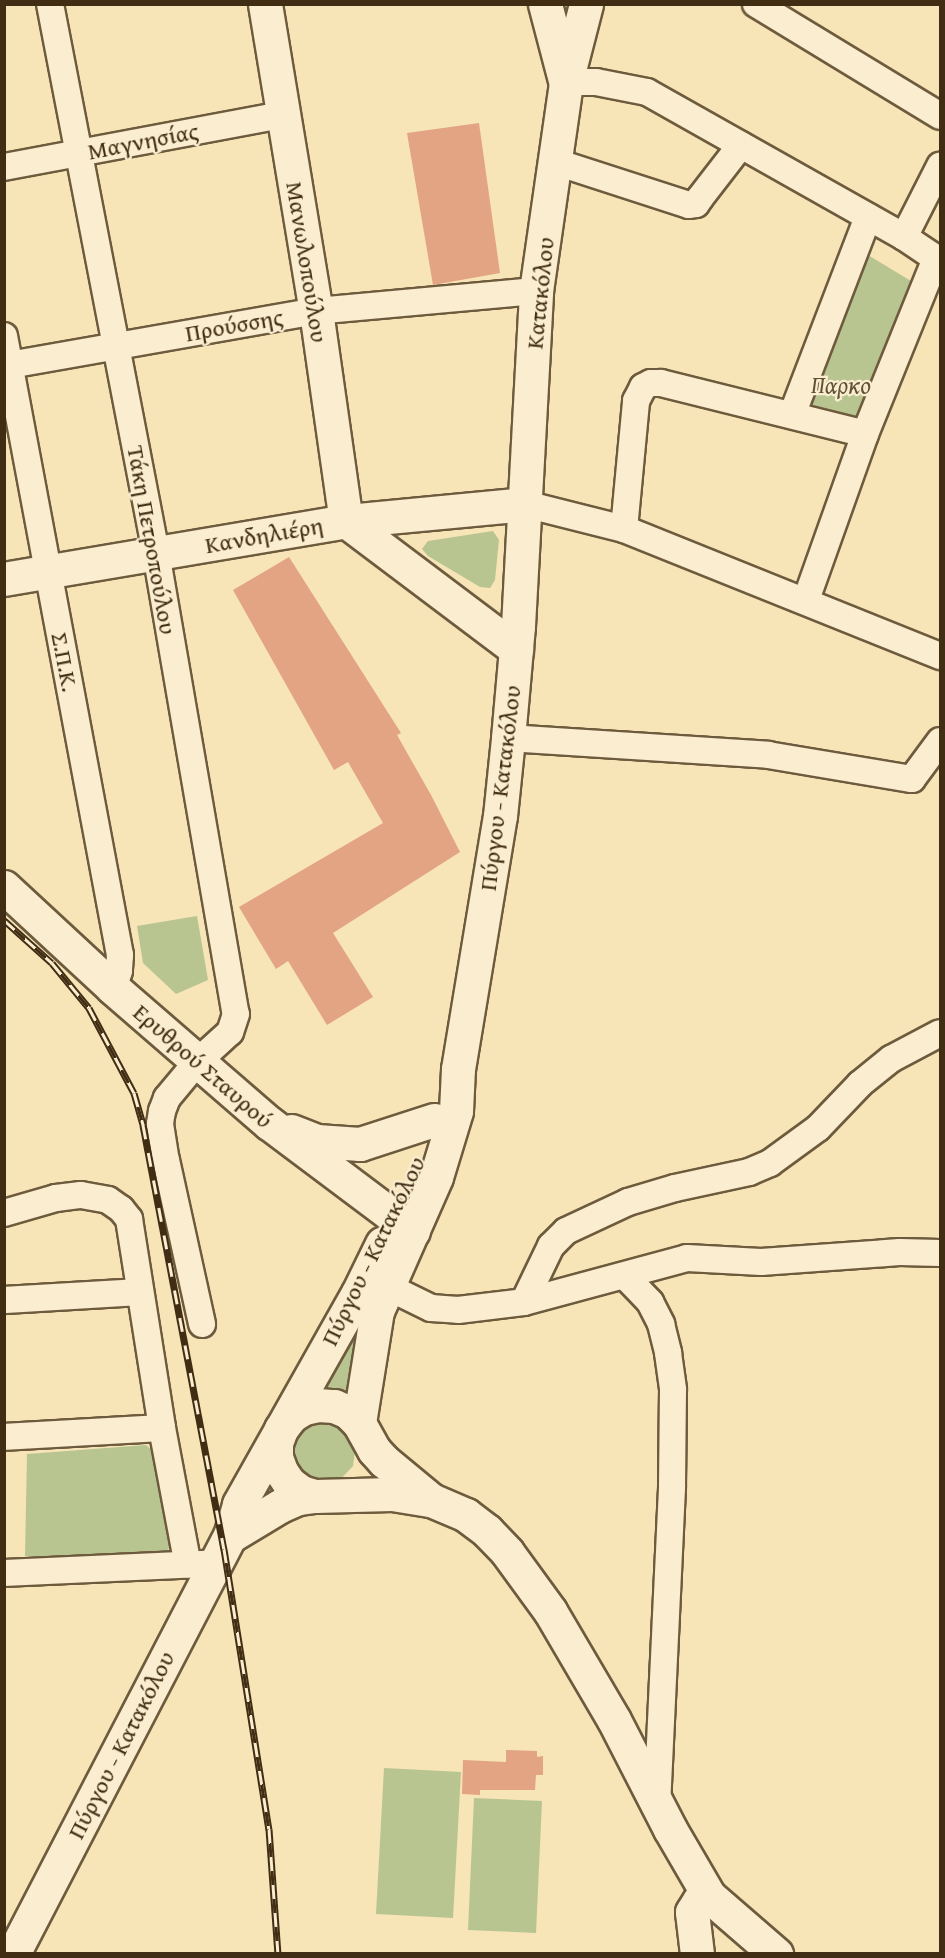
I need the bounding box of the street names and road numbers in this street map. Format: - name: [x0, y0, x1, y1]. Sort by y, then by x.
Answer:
- street label: Μαγνησίας: [85, 116, 201, 166]
- street label: Μανωλοπούλου: [280, 180, 334, 344]
- street label: Κατακόλου: [520, 236, 560, 350]
- street label: Προύσσης: [183, 302, 285, 348]
- street label: Τάκη Πετροπούλου: [121, 443, 183, 637]
- street label: Κανδηλιέρη: [203, 510, 325, 560]
- street label: Σ.Π.Κ.: [45, 630, 85, 694]
- street label: Πύργου - Κατακόλου: [473, 684, 527, 892]
- street label: Ερυθρού Σταυρού: [127, 998, 279, 1134]
- street label: Πύργου - Κατακόλου: [315, 1152, 431, 1350]
- street label: Πύργου - Κατακόλου: [61, 1646, 181, 1844]

